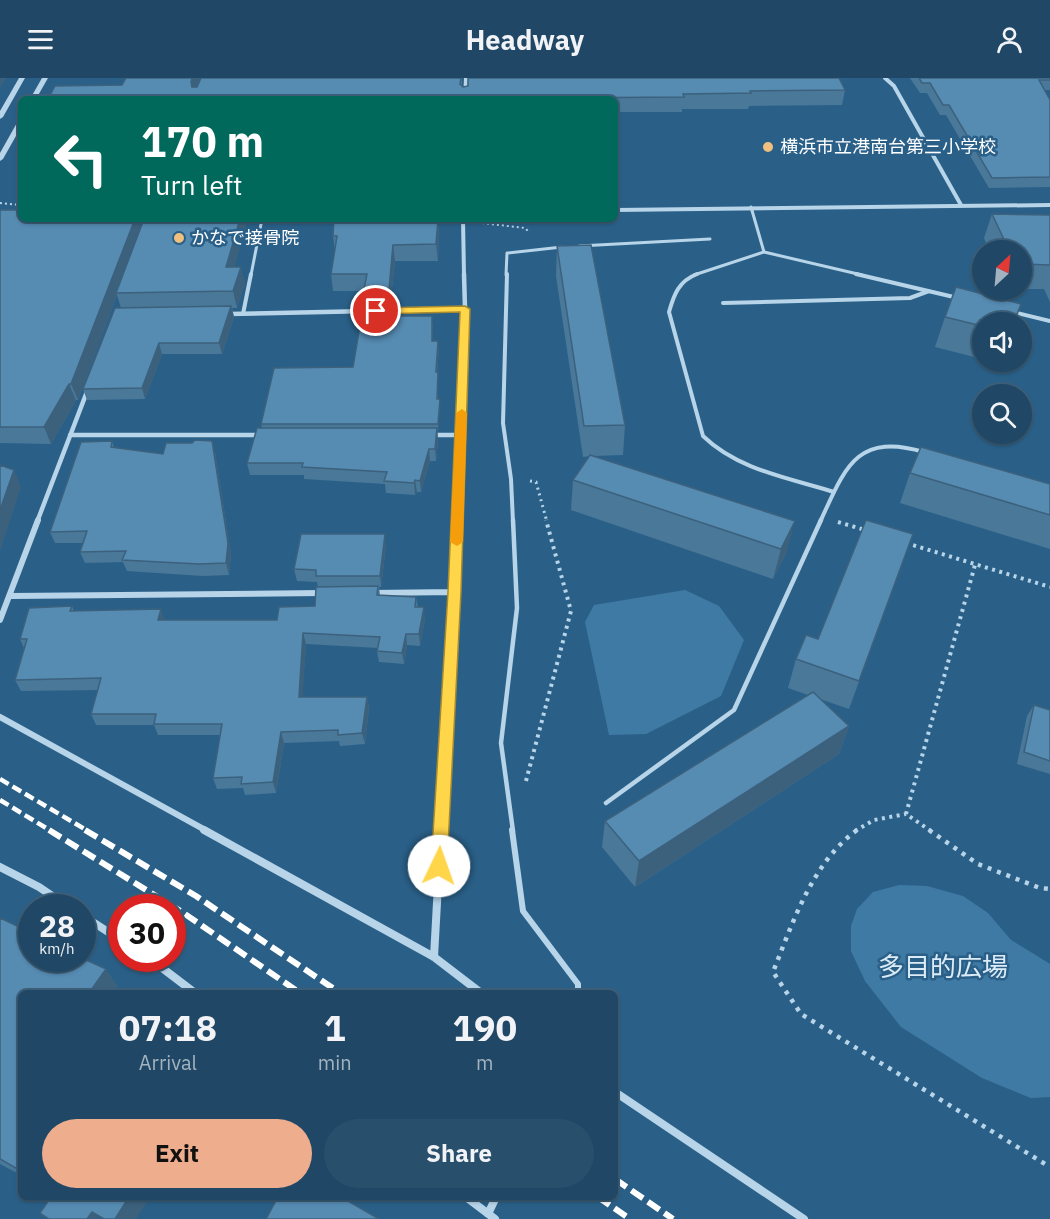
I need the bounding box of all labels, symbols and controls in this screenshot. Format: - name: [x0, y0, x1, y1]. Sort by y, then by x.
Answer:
- text: Headway: [466, 22, 584, 57]
- icon: menu: [24, 23, 57, 56]
- icon: person: [993, 23, 1026, 56]
- text: 170 m: [141, 114, 264, 169]
- icon: left: [42, 120, 120, 198]
- place label: 横浜市立港南台第三小学校: [780, 135, 996, 158]
- marker: 横浜市立港南台第三小学校: [761, 140, 775, 154]
- text: Turn left: [141, 167, 242, 202]
- place label: かなで接骨院: [191, 226, 299, 249]
- marker: かなで接骨院: [172, 231, 186, 245]
- north arrow: [972, 240, 1032, 300]
- map controls: [972, 240, 1032, 444]
- pin: [350, 285, 401, 336]
- icon: arrive: [359, 294, 392, 327]
- button: sound: [972, 312, 1032, 372]
- button: search: [972, 384, 1032, 444]
- position arrow: [407, 834, 471, 898]
- speed limit sign: 30: [108, 894, 186, 972]
- text: 28: [39, 906, 75, 945]
- text: km/h: [39, 939, 75, 958]
- park label: 多目的広場: [878, 949, 1008, 983]
- text: 07:18: [119, 1004, 217, 1051]
- text: 1: [324, 1004, 346, 1051]
- text: 190: [452, 1004, 517, 1051]
- text: Arrival: [139, 1049, 197, 1076]
- text: min: [318, 1049, 352, 1076]
- text: m: [476, 1049, 494, 1076]
- button: Exit: [42, 1119, 312, 1188]
- button: Share: [324, 1119, 594, 1188]

